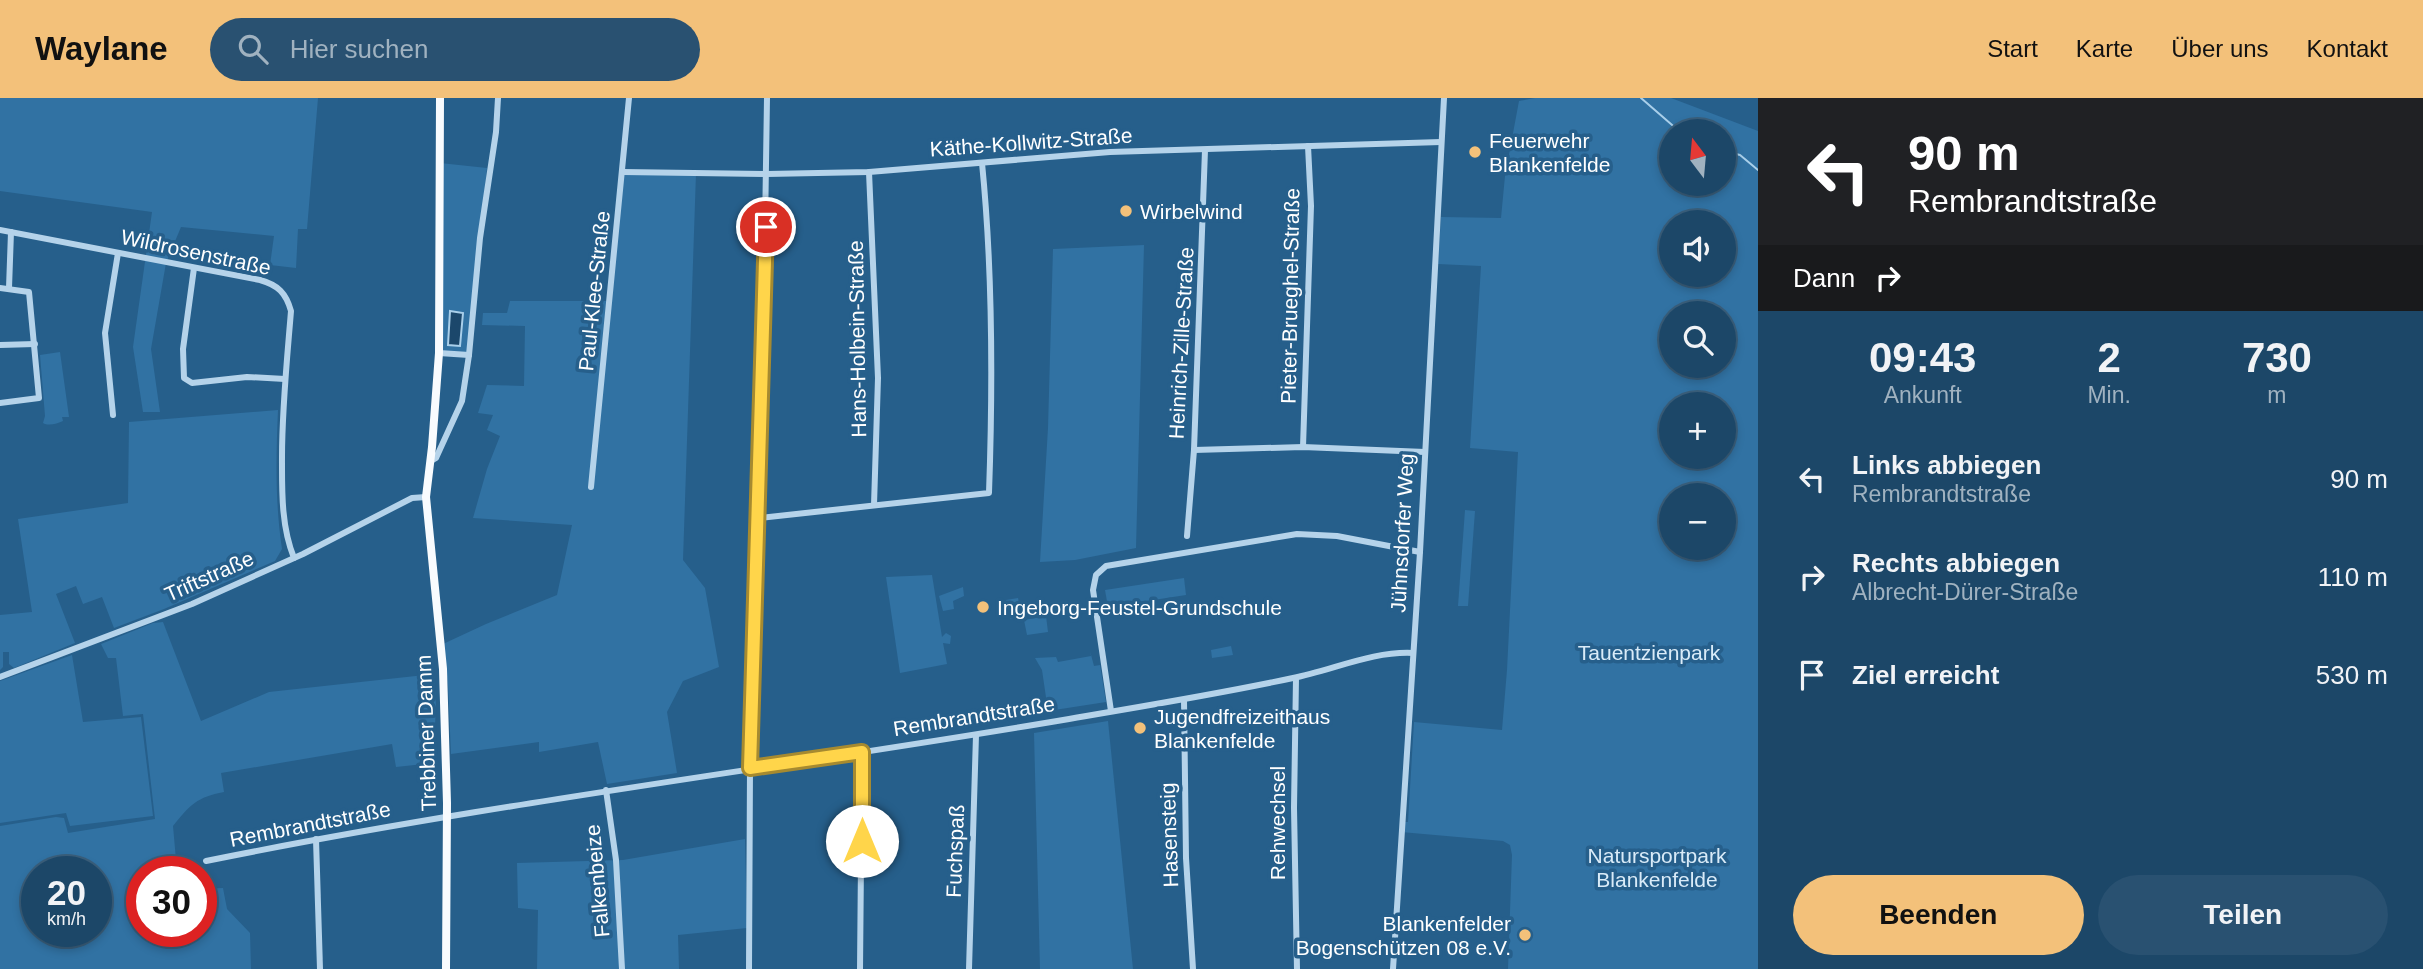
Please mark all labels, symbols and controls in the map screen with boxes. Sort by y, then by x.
search box [210,18,700,81]
text: Waylane [35,30,168,67]
icon: search [234,30,272,68]
text: Hier suchen [290,34,428,64]
text: Start [1987,35,2038,62]
text: Karte [2076,35,2133,62]
text: Über uns [2171,35,2269,62]
text: Kontakt [2307,35,2388,62]
north arrow [1659,119,1736,196]
map controls [1659,119,1736,560]
street label: Käthe-Kollwitz-Straße [929,123,1133,161]
icon: left [1793,126,1884,217]
text: 90 m [1908,126,2020,180]
place label: Feuerwehr Blankenfelde [1489,129,1610,176]
marker: Feuerwehr Blankenfelde [1467,144,1483,160]
text: Rembrandtstraße [1908,183,2157,219]
street label: Pieter-Brueghel-Straße [1277,188,1303,404]
pin [736,197,796,257]
place label: Wirbelwind [1140,200,1243,223]
marker: Wirbelwind [1118,203,1134,219]
icon: arrive [747,208,785,246]
street label: Paul-Klee-Straße [574,210,614,372]
button: sound [1659,210,1736,287]
street label: Wildrosenstraße [119,225,273,279]
street label: Hans-Holbein-Straße [844,240,870,438]
street label: Heinrich-Zille-Straße [1164,246,1198,440]
icon: right [1869,259,1907,297]
text: Dann [1793,263,1855,293]
button: search [1659,301,1736,378]
text: 09:43 [1869,334,1976,381]
text: 2 [2097,334,2121,381]
text: 730 [2242,334,2312,381]
text: Ankunft [1884,382,1962,408]
text: Min. [2087,382,2131,408]
text: m [2267,382,2287,408]
button: + [1659,392,1736,469]
text: Links abbiegen [1852,450,2041,480]
street label: Jühnsdorfer Weg [1386,453,1418,613]
icon: left [1793,460,1831,498]
text: 90 m [2330,464,2388,494]
text: Rembrandtstraße [1852,481,2031,507]
button: − [1659,483,1736,560]
street label: Triftstraße [161,546,257,606]
text: Rechts abbiegen [1852,548,2060,578]
icon: right [1793,558,1831,596]
text: 110 m [2318,562,2388,592]
text: Albrecht-Dürer-Straße [1852,579,2078,605]
place label: Ingeborg-Feustel-Grundschule [997,596,1282,619]
marker: Ingeborg-Feustel-Grundschule [975,599,991,615]
park label: Tauentzienpark [1578,641,1721,664]
street label: Trebbiner Damm [412,654,440,812]
icon: arrive [1793,656,1831,694]
text: Ziel erreicht [1852,660,1999,690]
text: 530 m [2316,660,2388,690]
street label: Rembrandtstraße [892,692,1056,740]
place label: Jugendfreizeithaus Blankenfelde [1154,705,1330,752]
marker: Jugendfreizeithaus Blankenfelde [1132,720,1148,736]
street label: Rehwechsel [1266,766,1289,880]
street label: Hasensteig [1156,782,1182,888]
street label: Rembrandtstraße [228,797,392,851]
position arrow [825,804,899,878]
street label: Fuchspaß [942,804,968,898]
street label: Falkenbeize [581,824,613,938]
park label: Natursportpark Blankenfelde [1588,844,1727,891]
speed limit sign: 30 [126,856,217,947]
text: 20 [47,873,86,912]
button: Beenden [1793,875,2084,955]
button: Teilen [2098,875,2388,955]
text: km/h [47,909,86,929]
place label: Blankenfelder Bogenschützen 08 e.V. [1296,912,1511,959]
marker: Blankenfelder Bogenschützen 08 e.V. [1517,927,1533,943]

